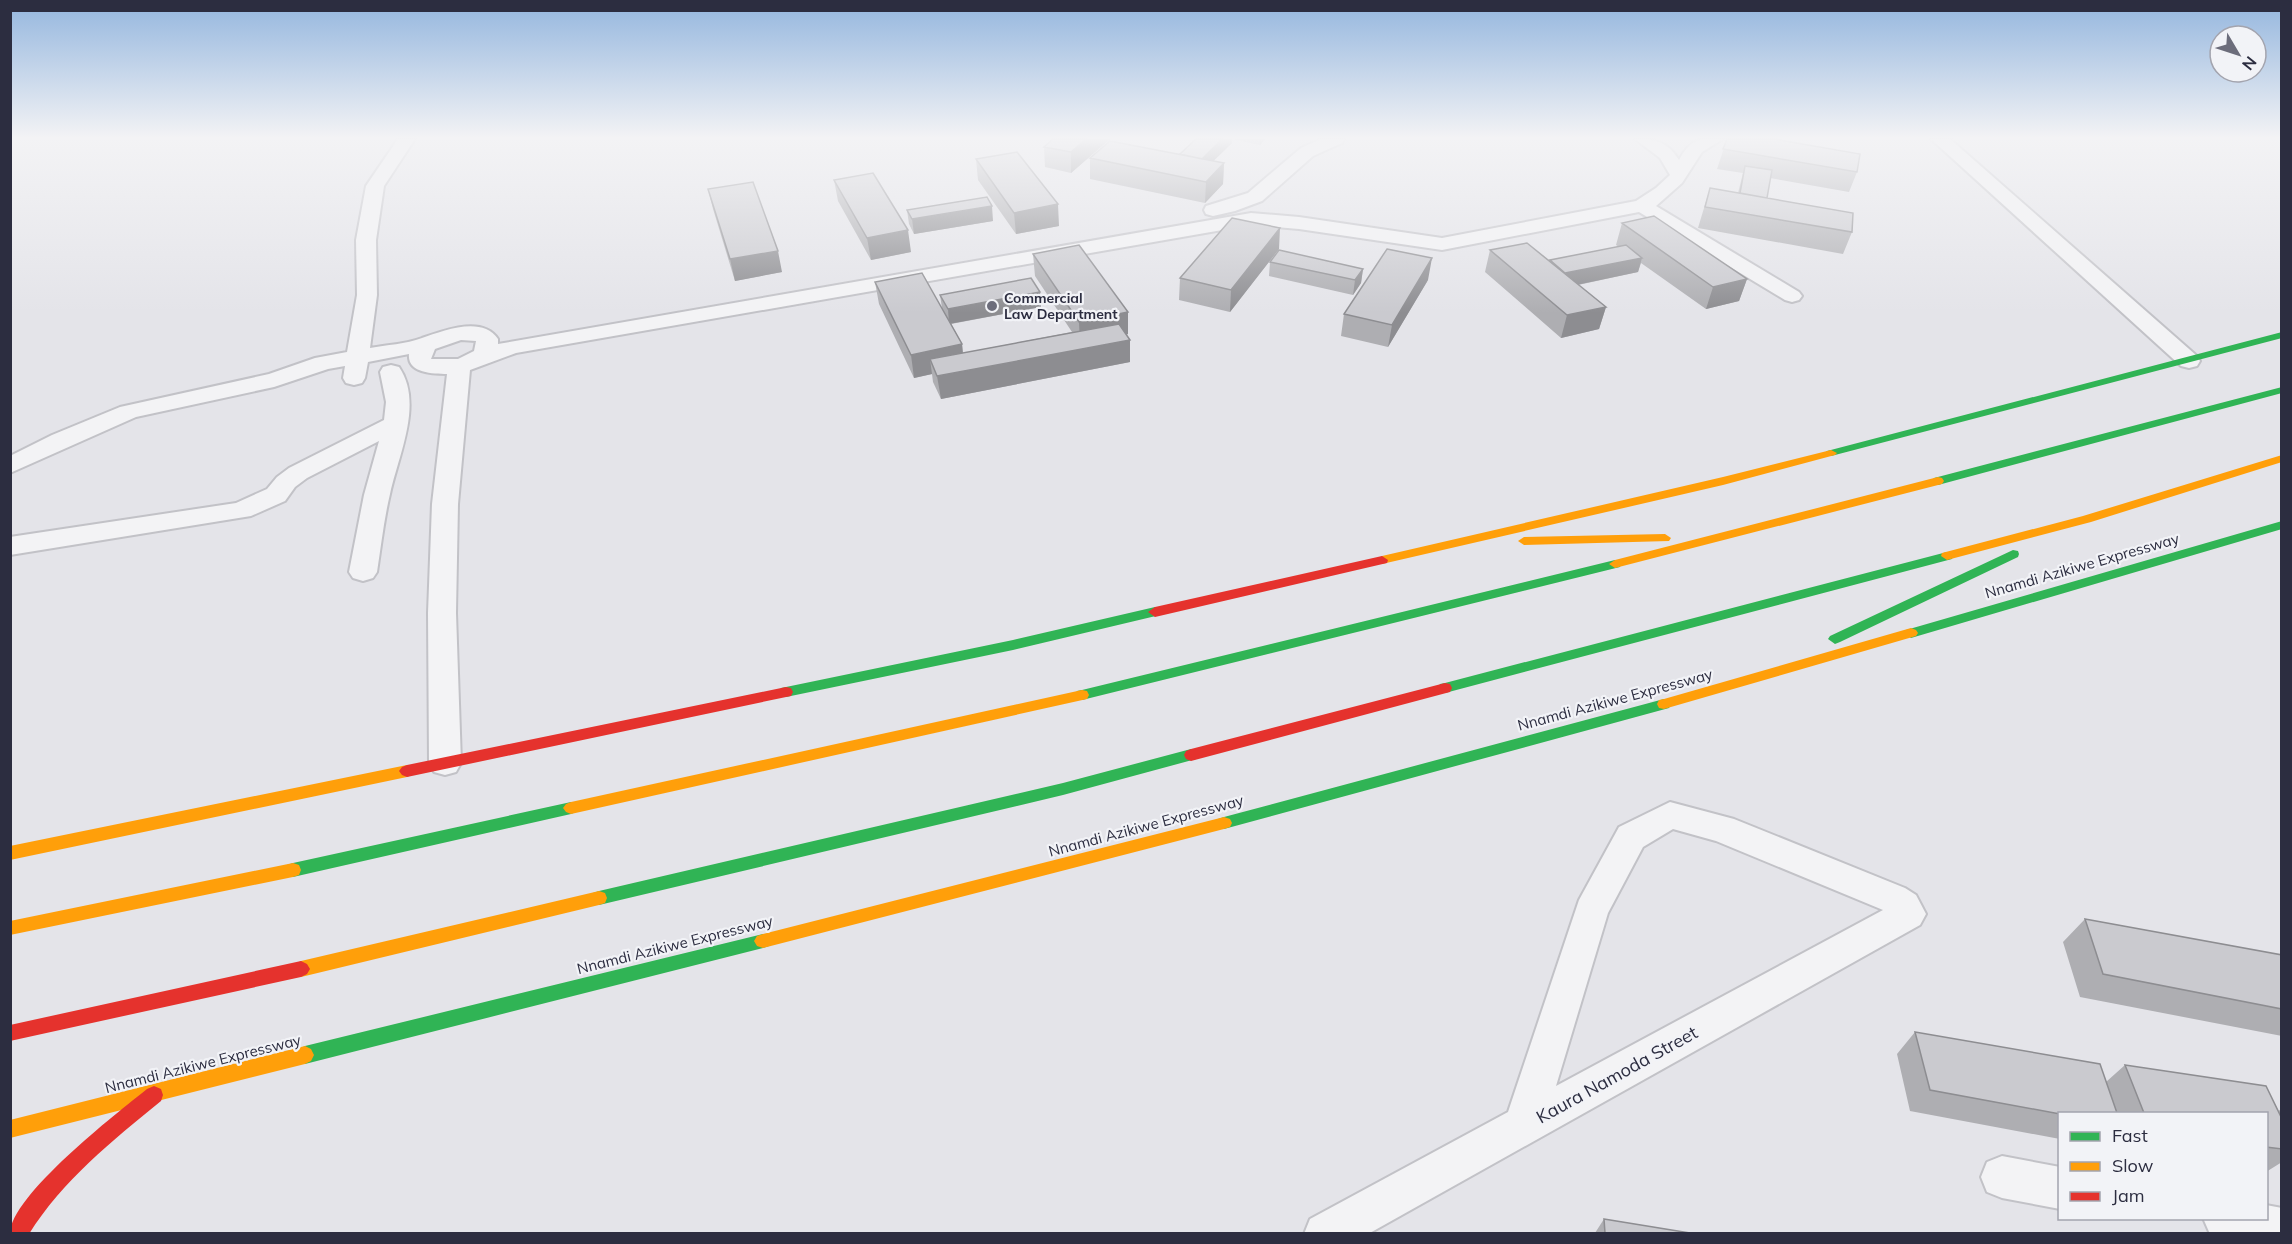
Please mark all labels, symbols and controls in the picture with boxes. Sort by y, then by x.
north arrow [2208,24,2268,84]
text: N [2238,52,2261,74]
place label: Commercial Law Department [1004,289,1118,323]
marker: Commercial Law Department [985,299,999,313]
street label: Nnamdi Azikiwe Expressway [1983,529,2181,602]
street label: Nnamdi Azikiwe Expressway [1515,664,1715,735]
street label: Nnamdi Azikiwe Expressway [1046,790,1246,861]
street label: Nnamdi Azikiwe Expressway [575,911,775,978]
street label: Kaura Namoda Street [1532,1021,1701,1128]
street label: Nnamdi Azikiwe Expressway [103,1030,303,1097]
legend [2058,1112,2268,1220]
text: Fast [2112,1124,2148,1147]
text: Slow [2112,1154,2154,1177]
text: Jam [2112,1184,2145,1207]

